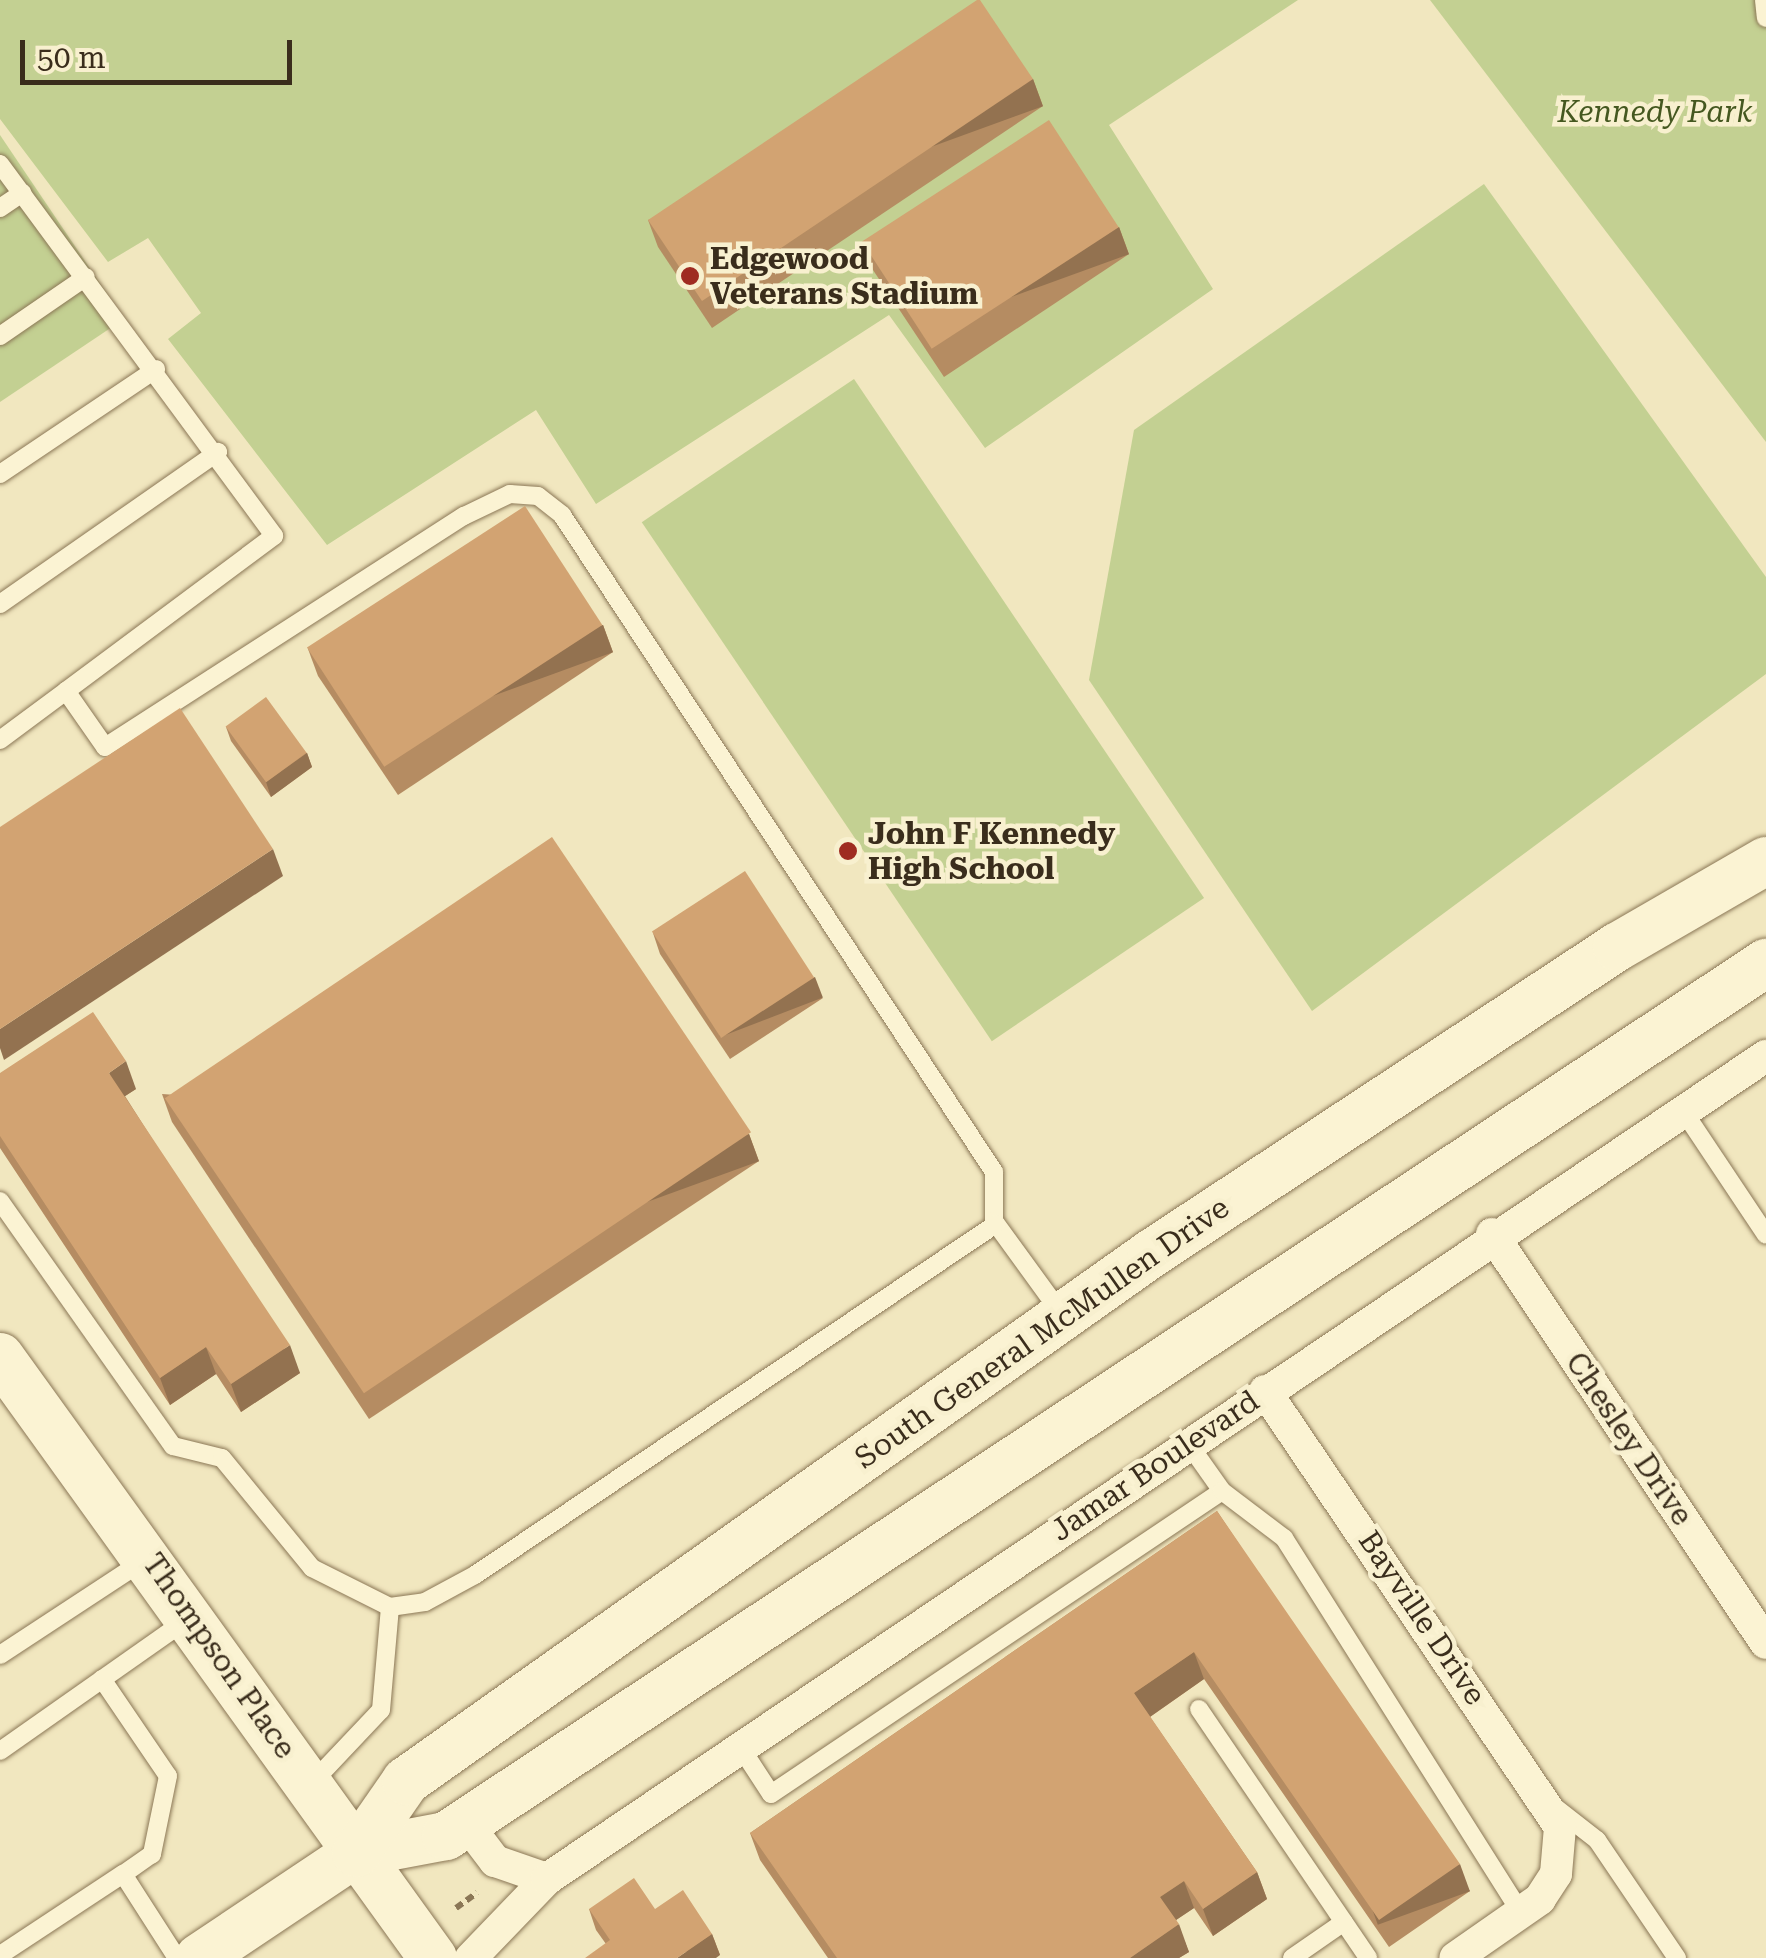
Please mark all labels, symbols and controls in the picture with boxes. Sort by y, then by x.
scale bar [25,20,298,82]
text: 50 m [37,40,106,75]
park label: Kennedy Park [1558,94,1752,130]
place label: Edgewood Veterans Stadium [710,241,978,312]
marker: Edgewood Veterans Stadium [679,265,701,287]
place label: John F Kennedy High School [868,816,1115,886]
marker: John F Kennedy High School [837,840,859,862]
street label: South General McMullen Drive [848,1190,1236,1476]
street label: Chesley Drive [1558,1346,1700,1532]
street label: Jamar Boulevard [1044,1383,1266,1549]
street label: Bayville Drive [1351,1524,1493,1712]
street label: Thompson Place [135,1547,303,1765]

